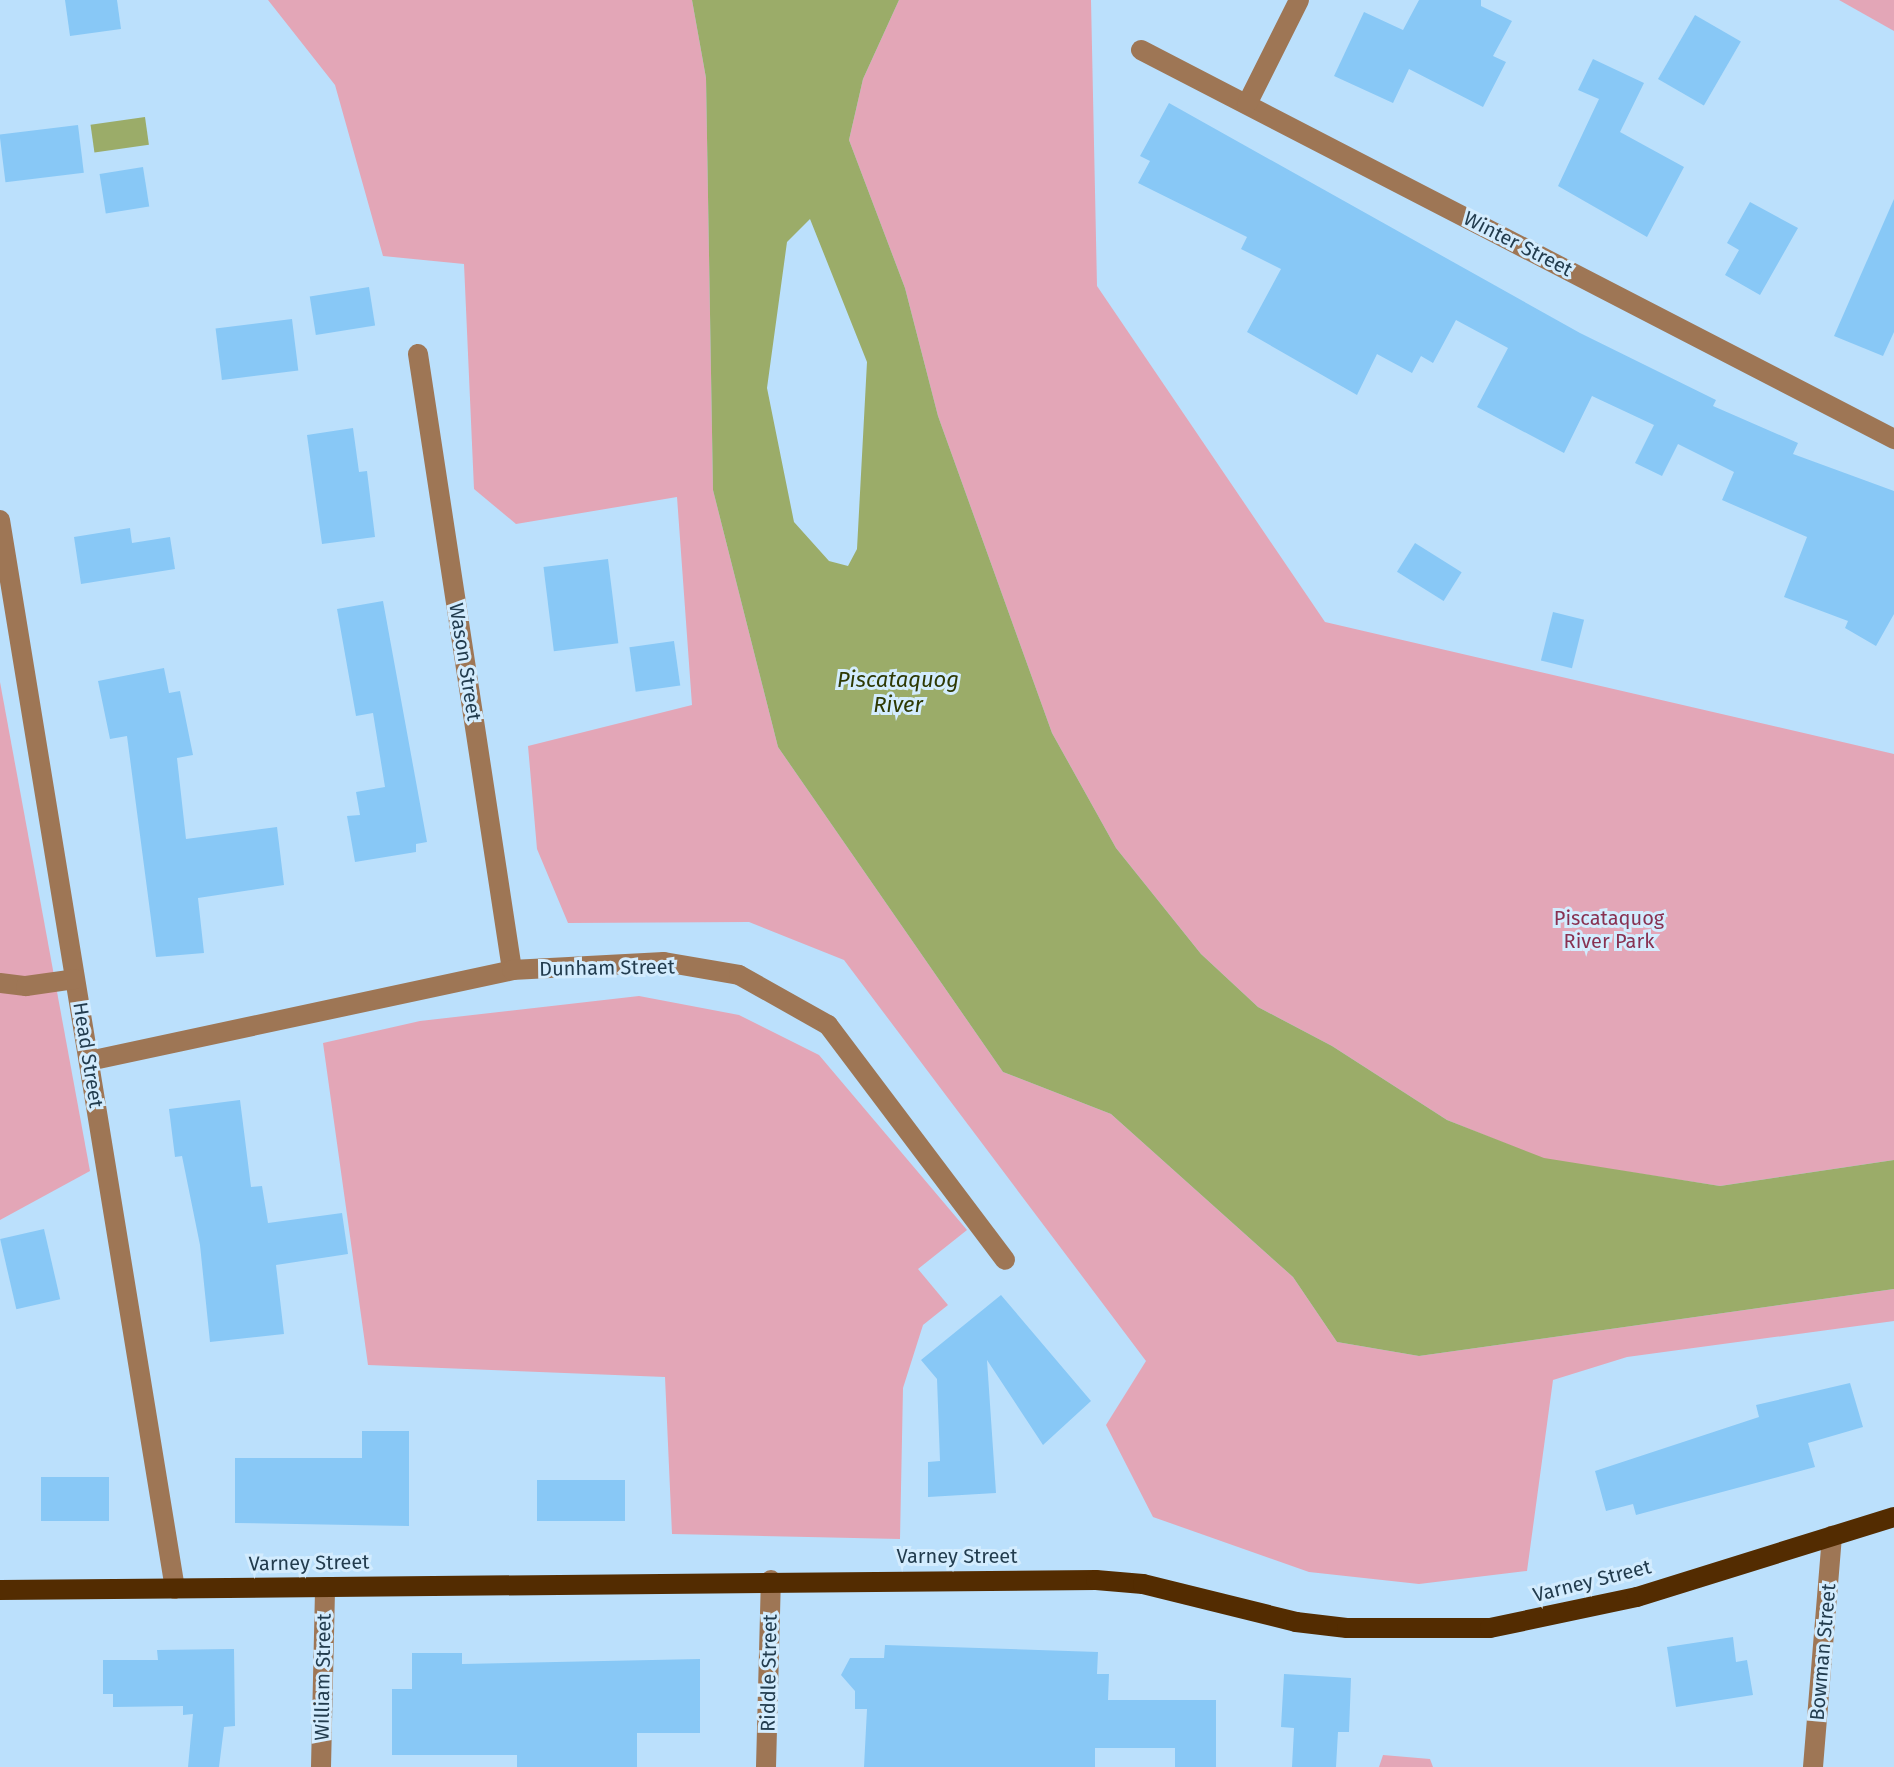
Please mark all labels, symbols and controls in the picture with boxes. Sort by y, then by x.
street label: Winter Street [1460,206,1576,282]
street label: Wason Street [444,601,486,723]
water label: Piscataquog River [837,666,959,718]
park label: Piscataquog River Park [1554,906,1664,953]
street label: Dunham Street [539,955,675,981]
street label: Head Street [68,1000,108,1110]
street label: Varney Street [897,1544,1017,1568]
street label: Varney Street [248,1550,370,1576]
street label: Varney Street [1530,1555,1654,1607]
street label: Bowman Street [1805,1582,1841,1722]
street label: William Street [310,1613,336,1741]
street label: Riddle Street [756,1614,782,1732]

